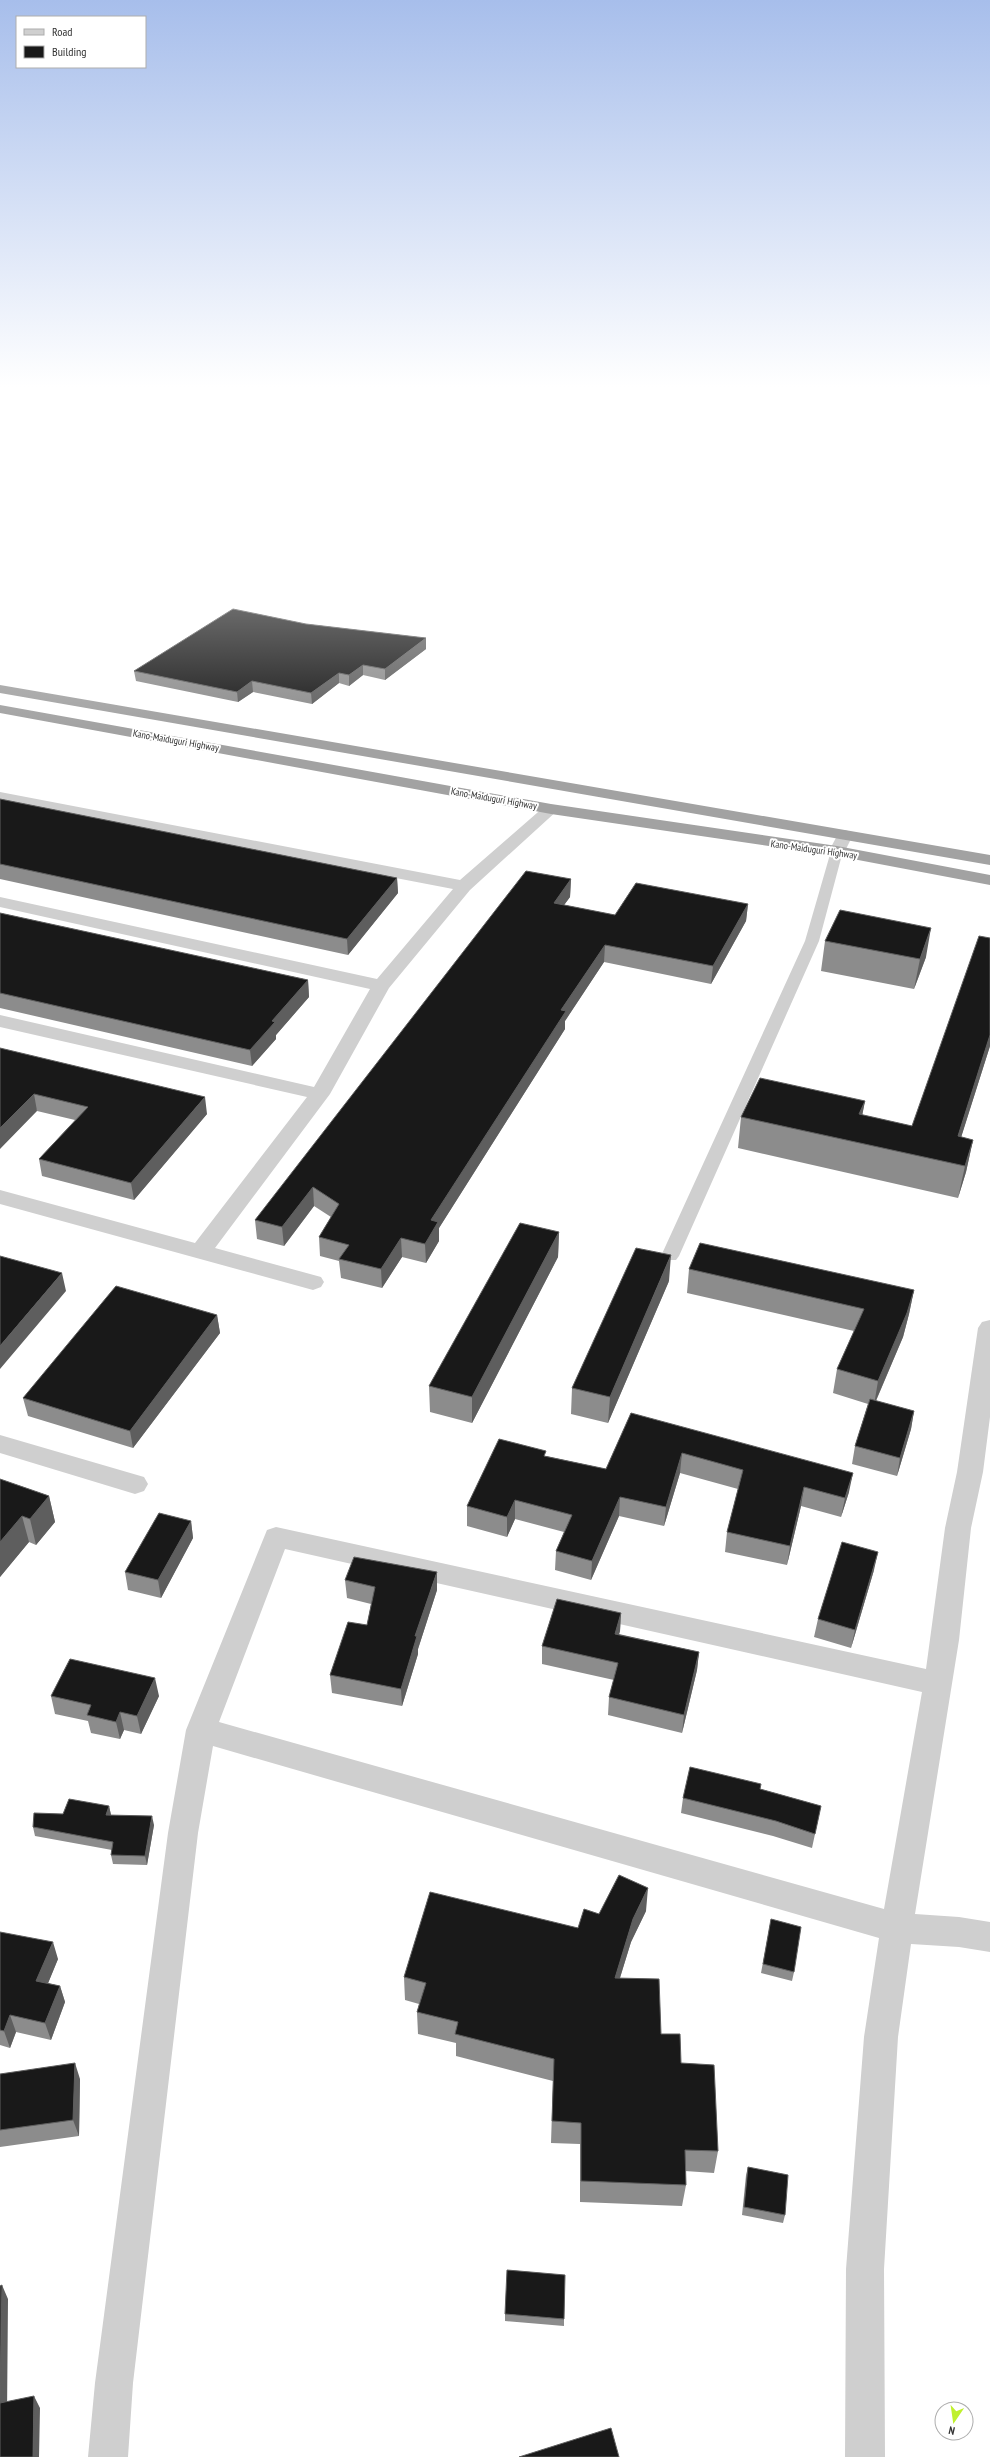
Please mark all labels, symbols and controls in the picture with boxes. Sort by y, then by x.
legend [16,16,146,68]
text: Road [52,24,72,39]
text: Building [52,44,87,59]
street label: Kano-Maiduguri Highway [132,727,220,755]
street label: Kano-Maiduguri Highway [450,785,538,813]
street label: Kano-Maiduguri Highway [770,837,858,862]
north arrow [934,2401,974,2441]
text: N [947,2423,956,2438]

